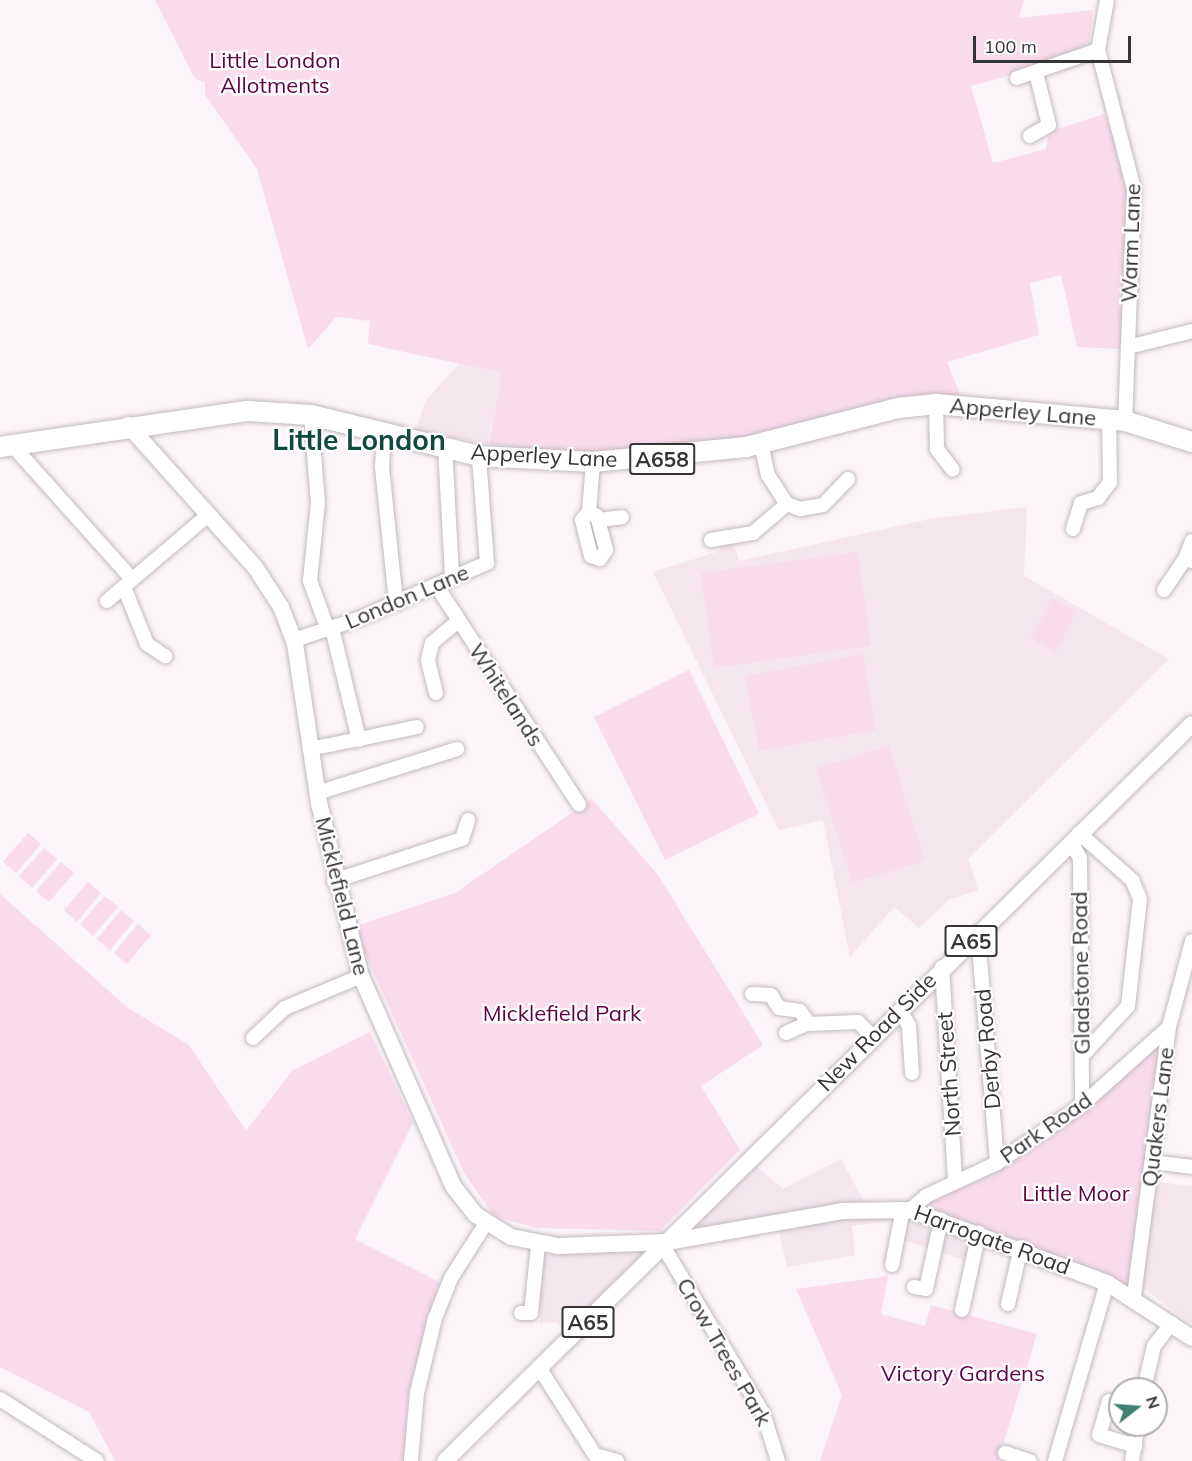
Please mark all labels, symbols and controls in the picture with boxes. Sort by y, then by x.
scale bar [976,24,1134,62]
text: 100 m [984,35,1037,58]
park label: Little London Allotments [209,47,341,98]
street label: Warm Lane [1116,183,1146,303]
street label: Apperley Lane [949,392,1097,432]
district label: Little London [272,423,446,457]
street label: Apperley Lane [470,439,618,473]
road number: A658 [629,441,695,477]
street label: London Lane [341,559,473,635]
street label: Whitelands [463,639,549,751]
street label: Micklefield Lane [310,814,374,978]
street label: Gladstone Road [1066,891,1096,1055]
road number: A65 [944,923,998,959]
street label: New Road Side [812,967,942,1097]
street label: Derby Road [970,988,1006,1110]
park label: Micklefield Park [483,1001,641,1027]
street label: North Street [931,1011,967,1137]
street label: Quakers Lane [1136,1046,1180,1188]
street label: Park Road [995,1087,1097,1169]
park label: Little Moor [1022,1181,1130,1207]
street label: Harrogate Road [910,1200,1074,1280]
street label: Crow Trees Park [671,1273,777,1431]
road number: A65 [561,1304,615,1340]
park label: Victory Gardens [881,1361,1045,1387]
north arrow [1108,1377,1168,1437]
text: N [1142,1394,1165,1411]

